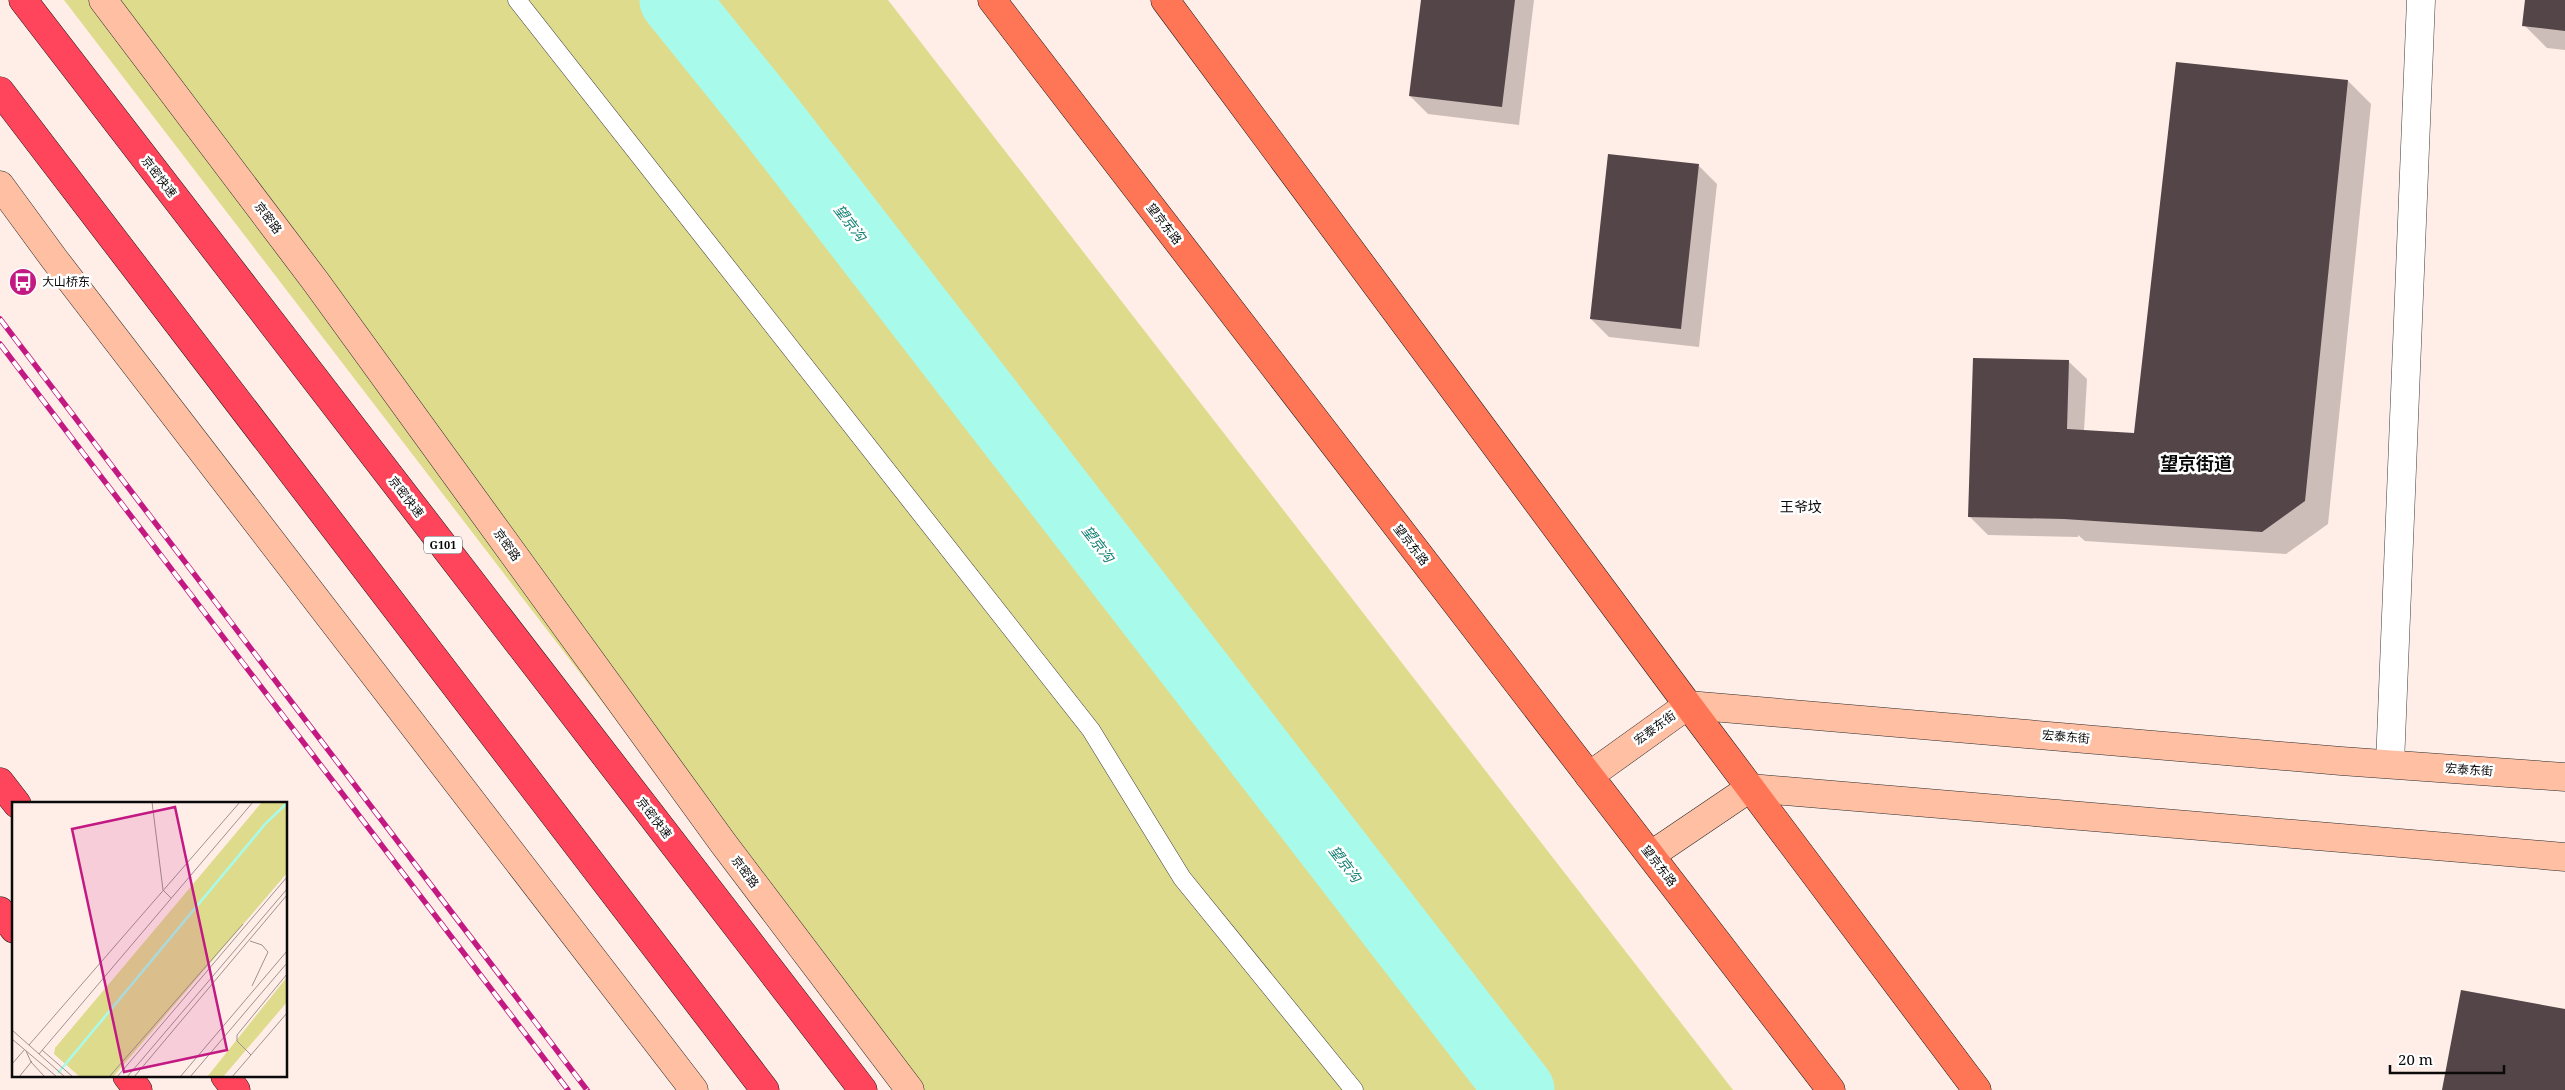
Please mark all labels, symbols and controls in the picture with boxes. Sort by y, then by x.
street label: 京密快速 [138,153,181,201]
street label: 京密路 [251,198,286,237]
water label: 望京沟 [830,200,872,247]
street label: 望京东路 [1143,200,1186,248]
bus stop icon: 大山桥东 [8,267,38,297]
place label: 大山桥东 [42,273,90,290]
district label: 望京街道 [2160,451,2232,475]
street label: 京密快速 [385,473,428,521]
district label: 王爷坟 [1780,497,1822,516]
water label: 望京沟 [1078,521,1120,568]
street label: 望京东路 [1390,521,1433,569]
street label: 京密路 [490,525,525,564]
road number: G101 [424,536,462,554]
street label: 宏泰东街 [1630,707,1679,749]
street label: 宏泰东街 [2041,726,2091,747]
street label: 宏泰东街 [2444,759,2494,780]
street label: 京密快速 [633,794,676,842]
inset map [12,802,288,1078]
water label: 望京沟 [1325,841,1367,888]
street label: 望京东路 [1638,842,1681,890]
street label: 京密路 [728,852,763,891]
scale bar [2390,1042,2504,1074]
text: 20 m [2398,1049,2433,1069]

